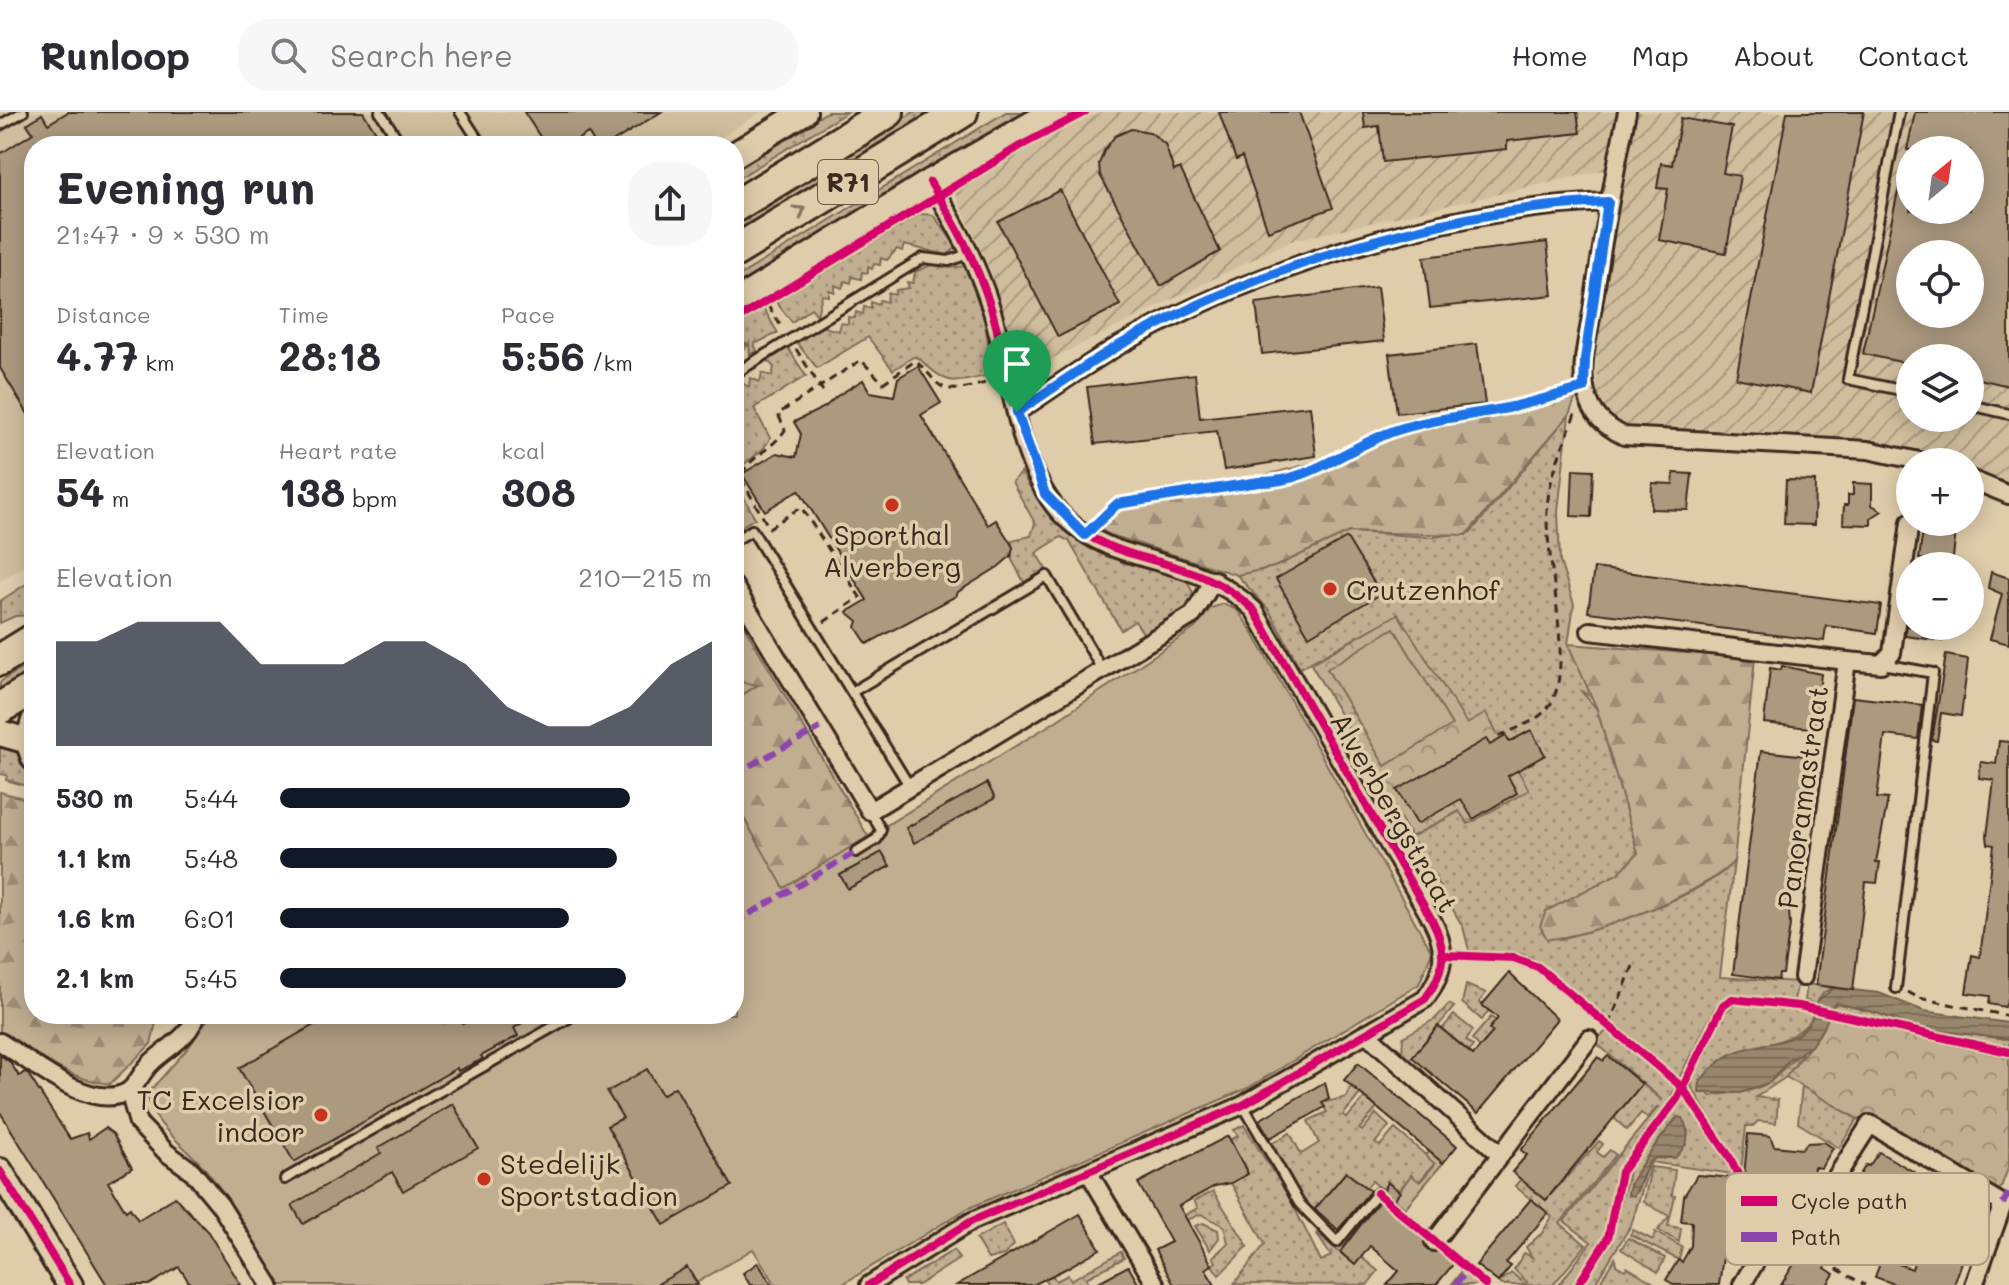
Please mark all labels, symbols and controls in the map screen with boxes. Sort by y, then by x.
search box [238,19,798,91]
text: Runloop [40,30,190,80]
icon: search [266,33,310,77]
text: Search here [330,35,513,75]
text: Home [1512,37,1588,73]
text: Map [1632,37,1689,73]
text: About [1733,37,1814,73]
text: Contact [1858,37,1969,73]
north arrow [1896,136,1984,224]
map controls [1896,136,1984,640]
text: Evening run [56,158,315,215]
road number: R71 [818,160,878,204]
button: share [628,162,712,246]
one-way arrow [791,206,806,221]
text: 21:47 · 9 × 530 m [56,217,269,251]
button: locate [1896,240,1984,328]
text: Distance [56,300,151,329]
text: Time [279,300,329,329]
text: Pace [501,300,555,329]
text: 4.77 [56,329,138,381]
text: 28:18 [279,329,381,381]
text: 5:56 [501,329,585,381]
pin [983,330,1051,412]
icon: arrive [995,342,1039,386]
button: layers [1896,344,1984,432]
text: km [138,348,175,377]
text: /km [585,348,633,377]
text: Elevation [56,436,155,465]
text: Heart rate [279,436,397,465]
text: kcal [501,436,545,465]
button: + [1896,448,1984,536]
text: 54 [56,465,105,517]
text: 138 [279,465,345,517]
text: 308 [501,465,576,517]
text: m [105,484,129,513]
text: bpm [345,484,397,513]
marker: Sporthal Alverberg [883,496,901,514]
place label: Sporthal Alverberg [823,516,961,584]
button: − [1896,552,1984,640]
text: Elevation [56,560,173,594]
text: 210–215 m [578,560,712,594]
place label: Crutzenhof [1346,571,1500,607]
marker: Crutzenhof [1321,580,1339,598]
street label: Panoramastraat [1769,683,1835,911]
street label: Alverbergstraat [1323,705,1467,919]
text: 530 m [56,781,134,815]
text: 5:44 [184,781,238,815]
text: 1.1 km [56,841,131,875]
text: 5:48 [184,841,238,875]
text: 1.6 km [56,901,135,935]
text: 6:01 [184,901,235,935]
text: 2.1 km [56,961,134,995]
text: 5:45 [184,961,238,995]
place label: TC Excelsior indoor [136,1081,305,1149]
marker: TC Excelsior indoor [312,1106,330,1124]
place label: Stedelijk Sportstadion [500,1145,678,1213]
marker: Stedelijk Sportstadion [475,1170,493,1188]
legend [1725,1173,1989,1265]
text: Cycle path [1791,1186,1907,1215]
text: Path [1791,1222,1840,1251]

